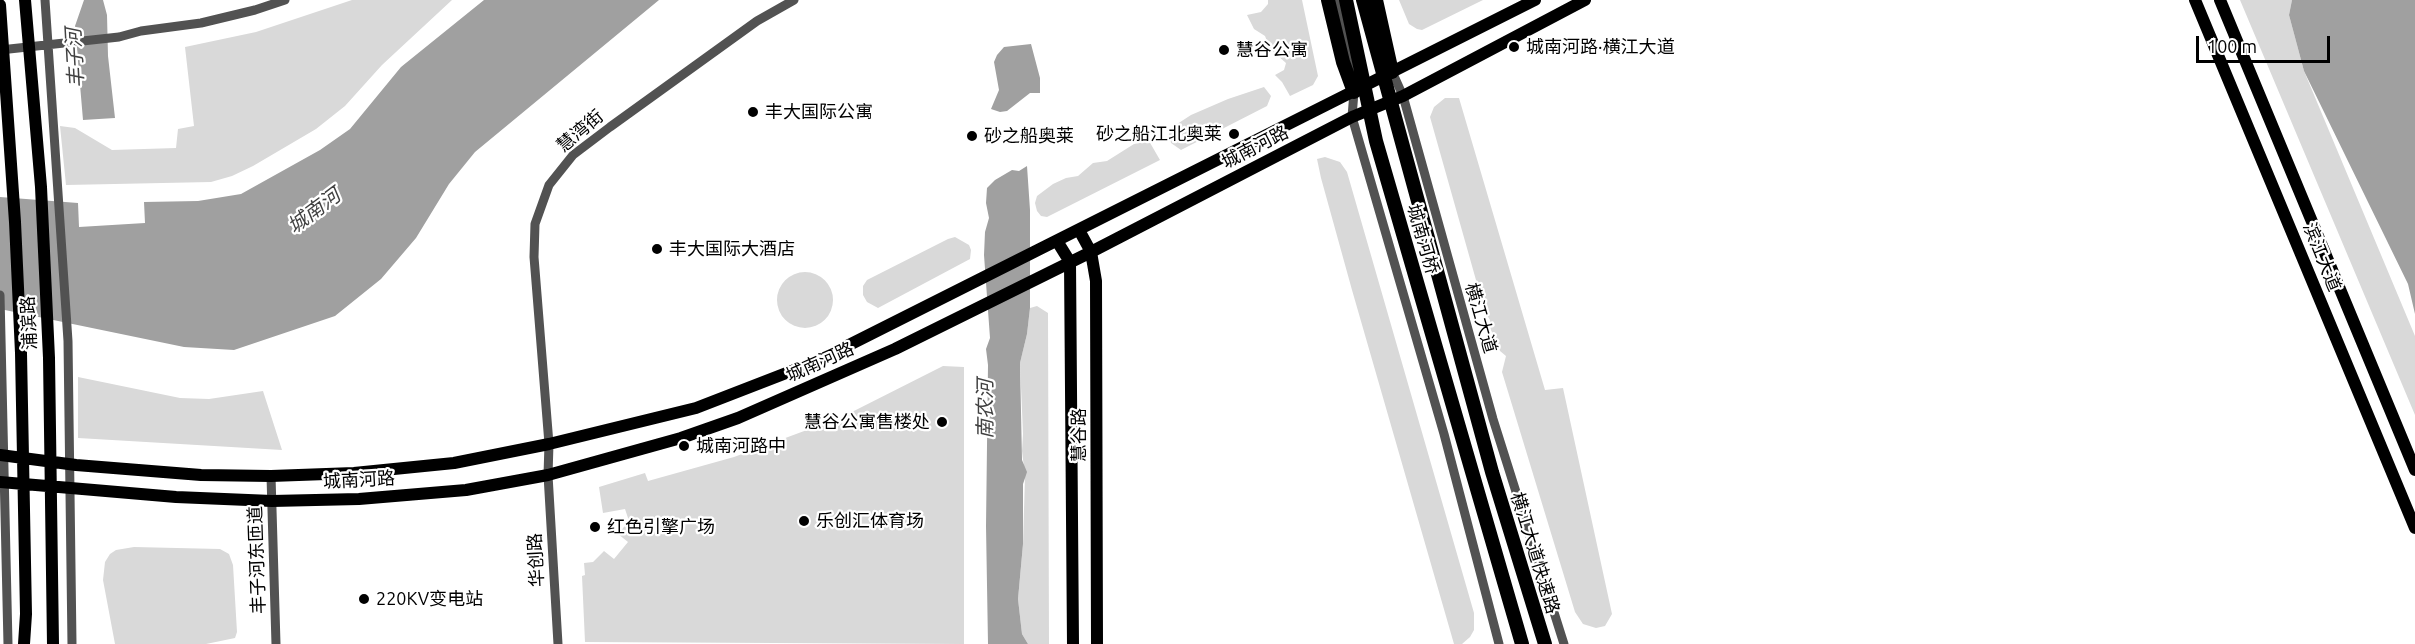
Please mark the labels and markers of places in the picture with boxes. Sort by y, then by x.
place label: 城南河路·横江大道 [1526,36,1674,58]
place label: 慧谷公寓 [1236,39,1308,61]
marker: 城南河路·横江大道 [1507,40,1521,54]
marker: 慧谷公寓 [1217,43,1231,57]
place label: 丰大国际公寓 [765,101,873,123]
marker: 丰大国际公寓 [746,105,760,119]
place label: 砂之船江北奥莱 [1096,123,1222,145]
place label: 砂之船奥莱 [984,125,1074,147]
marker: 砂之船江北奥莱 [1227,127,1241,141]
marker: 砂之船奥莱 [965,129,979,143]
place label: 丰大国际大酒店 [669,238,795,260]
marker: 丰大国际大酒店 [650,242,664,256]
place label: 慧谷公寓售楼处 [804,411,930,433]
marker: 慧谷公寓售楼处 [935,415,949,429]
place label: 城南河路中 [696,435,786,457]
marker: 城南河路中 [677,439,691,453]
place label: 乐创汇体育场 [816,510,924,532]
marker: 乐创汇体育场 [797,514,811,528]
place label: 红色引擎广场 [607,516,715,538]
marker: 红色引擎广场 [588,520,602,534]
place label: 220KV变电站 [376,588,483,610]
marker: 220KV变电站 [357,592,371,606]

